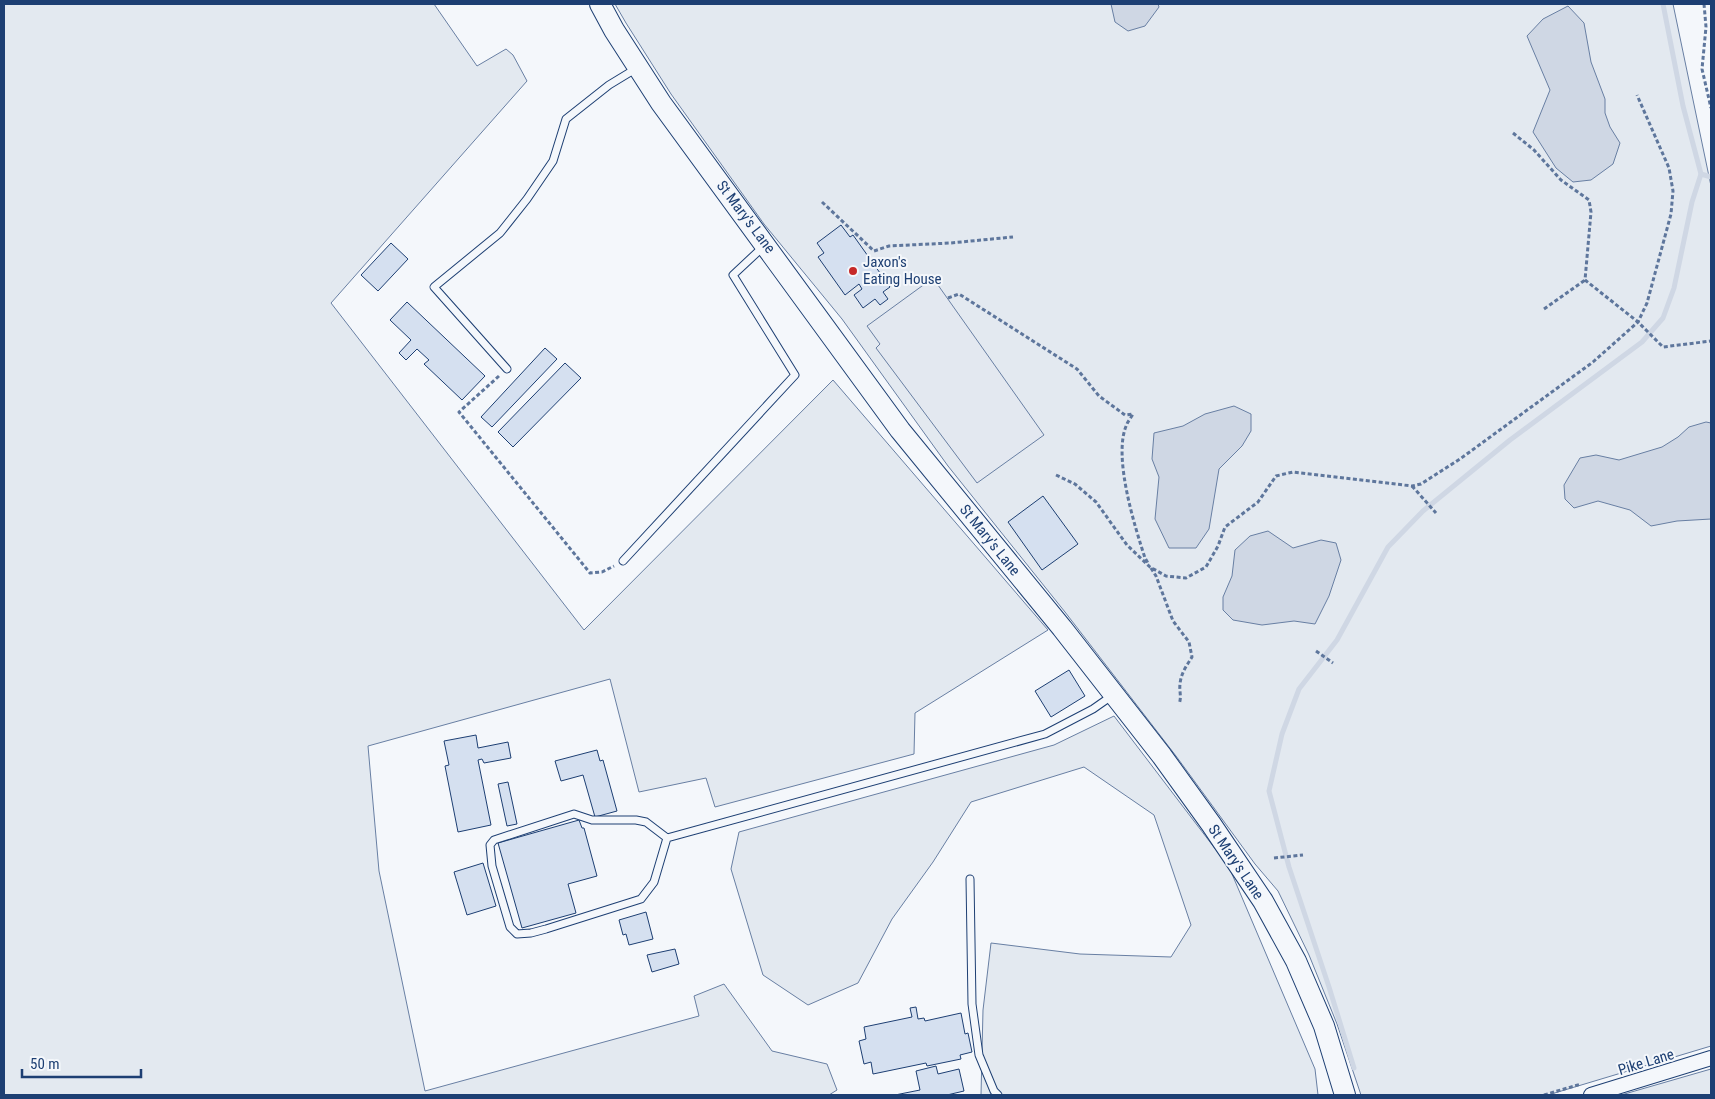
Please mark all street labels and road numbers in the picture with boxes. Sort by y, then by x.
street label: St Mary's Lane [713,177,779,257]
street label: St Mary's Lane [956,501,1024,579]
street label: St Mary's Lane [1204,821,1268,903]
street label: Pike Lane [1616,1045,1676,1079]

